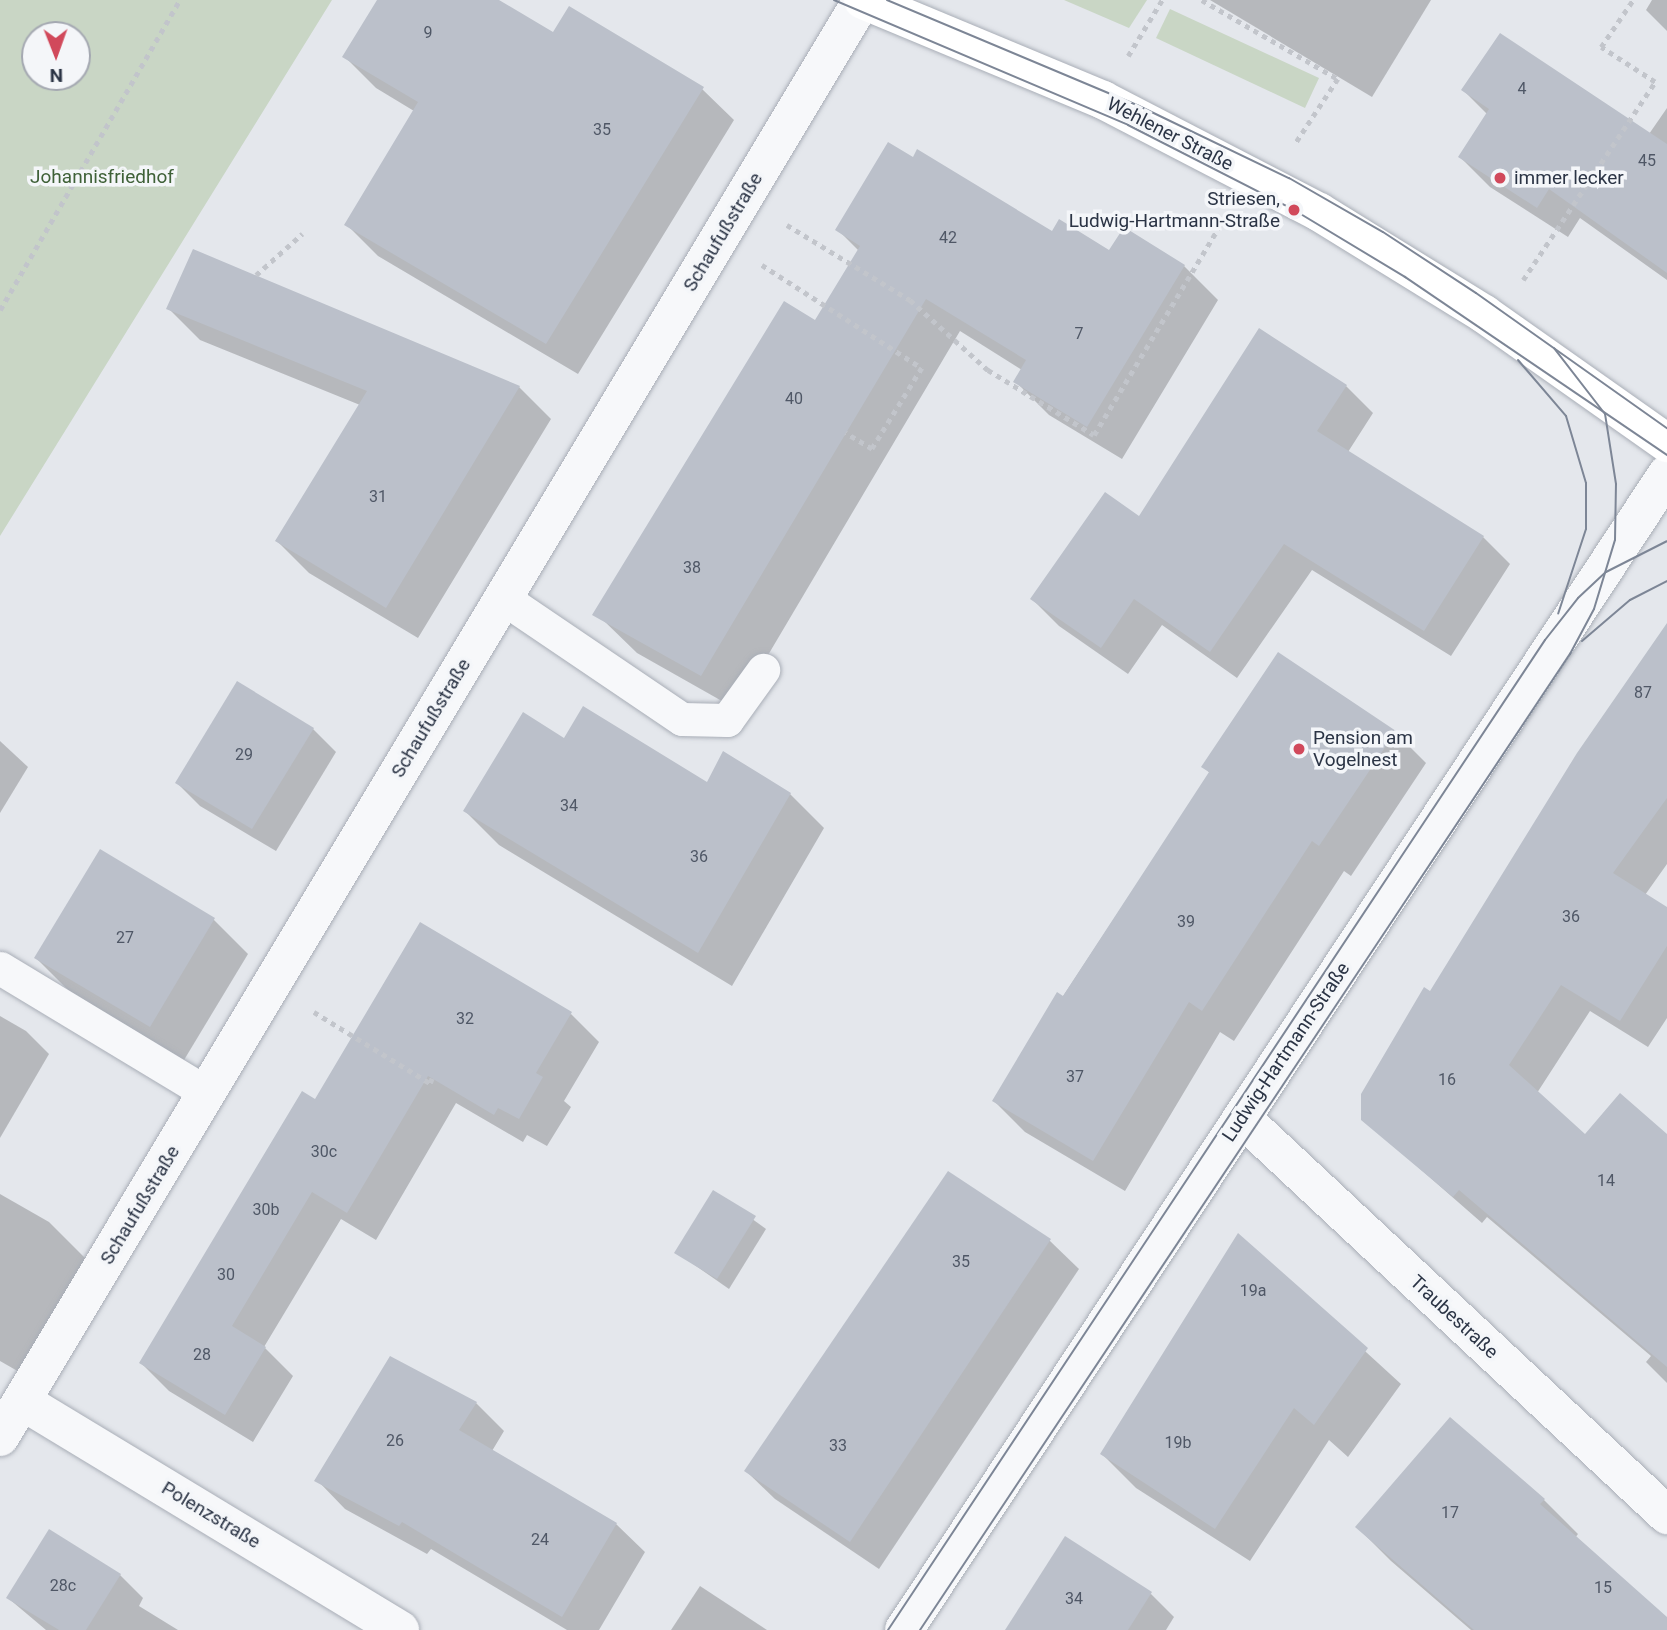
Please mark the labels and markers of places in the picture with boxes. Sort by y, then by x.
place label: immer lecker [1514,167,1624,189]
marker: immer lecker [1492,170,1508,186]
place label: Striesen, Ludwig-Hartmann-Straße [1069,188,1280,232]
marker: Striesen, Ludwig-Hartmann-Straße [1286,202,1302,218]
place label: Pension am Vogelnest [1313,727,1413,771]
marker: Pension am Vogelnest [1291,741,1307,757]

